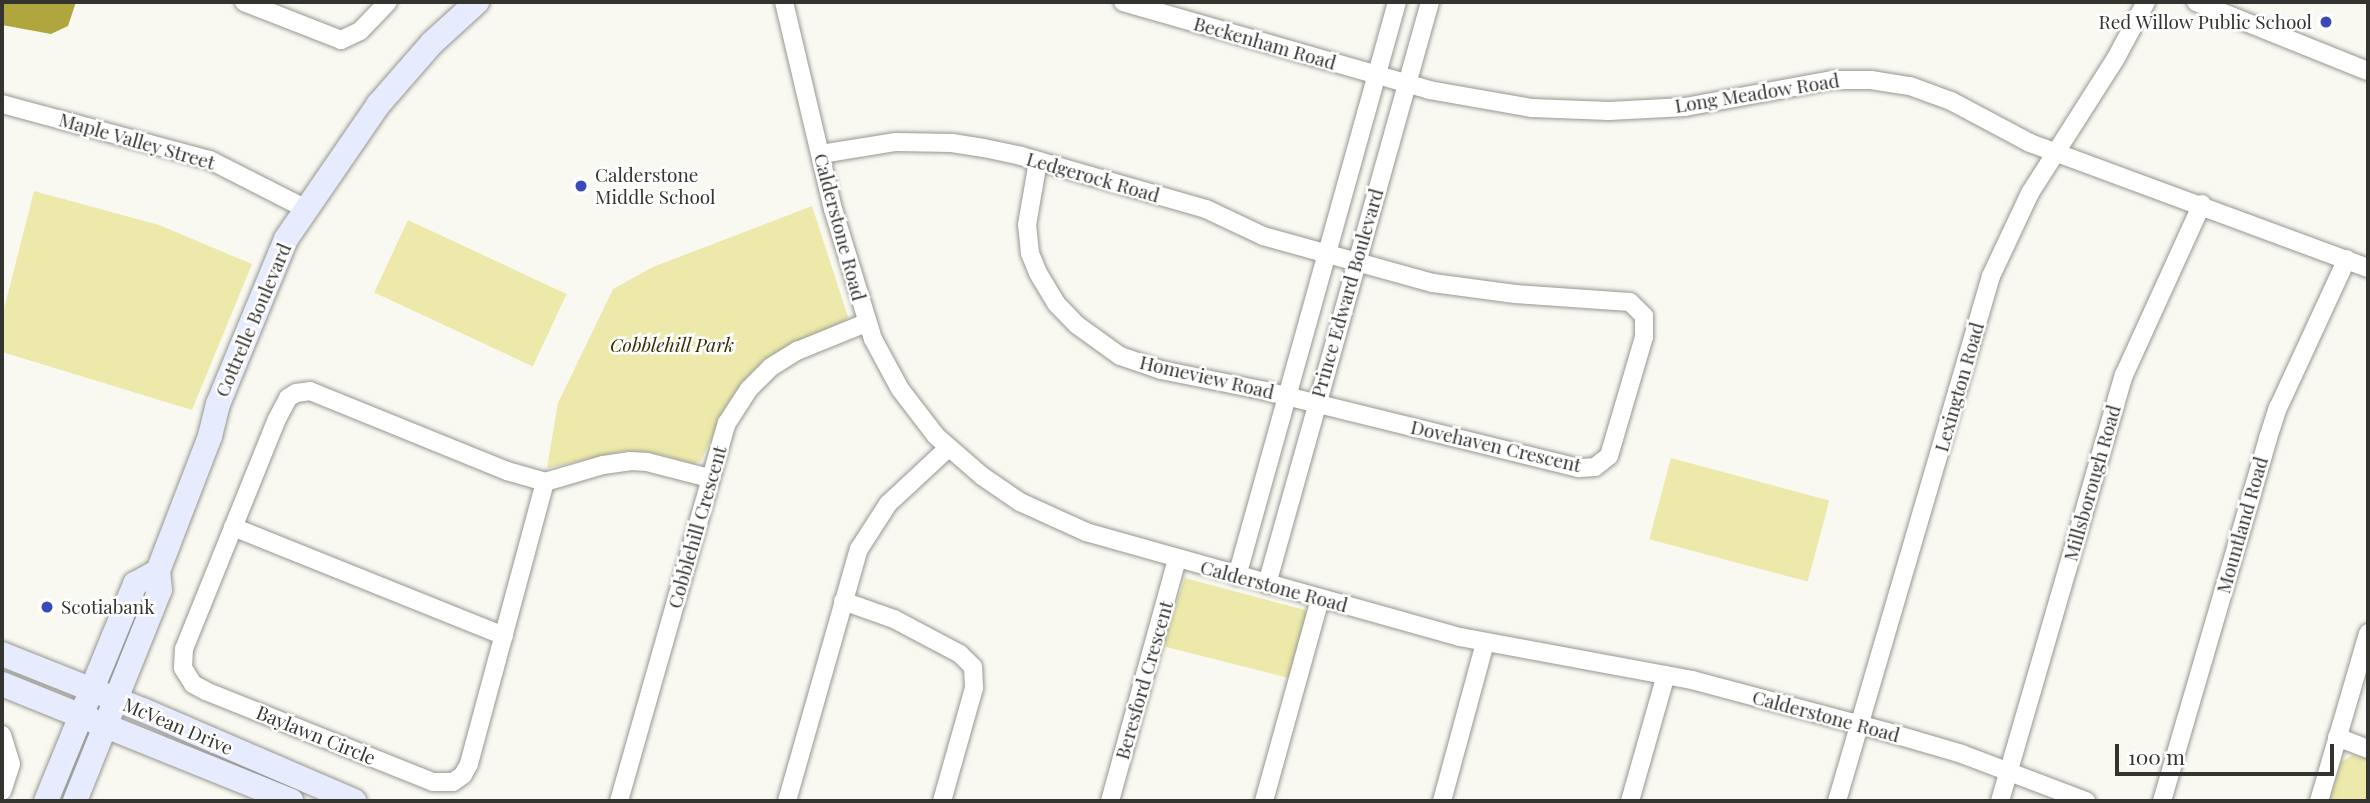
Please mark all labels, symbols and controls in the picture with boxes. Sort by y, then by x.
place label: Red Willow Public School [2097,11,2312,33]
street label: Beckenham Road [1191,12,1339,74]
marker: Red Willow Public School [2318,14,2334,30]
street label: Long Meadow Road [1673,69,1841,117]
street label: Maple Valley Street [56,108,218,174]
street label: Ledgerock Road [1024,147,1162,207]
street label: Calderstone Road [809,151,871,303]
place label: Calderstone Middle School [595,164,716,208]
marker: Calderstone Middle School [573,178,589,194]
street label: Prince Edward Boulevard [1306,186,1388,400]
street label: Cottrelle Boulevard [210,240,296,400]
street label: Lexington Road [1930,320,1988,454]
park label: Cobblehill Park [610,334,734,356]
street label: Homeview Road [1137,350,1277,404]
street label: Millsborough Road [2059,402,2125,564]
street label: Dovehaven Crescent [1409,415,1583,477]
street label: Cobblehill Crescent [663,443,731,611]
street label: Mountland Road [2212,454,2272,596]
street label: Calderstone Road [1198,555,1350,617]
place label: Scotiabank [61,596,155,618]
street label: Beresford Crescent [1110,598,1178,762]
marker: Scotiabank [39,599,55,615]
street label: Calderstone Road [1750,685,1902,747]
street label: McVean Drive [120,693,236,759]
street label: Baylawn Circle [253,701,379,769]
scale bar [2118,730,2337,774]
text: 100 m [2128,742,2185,770]

